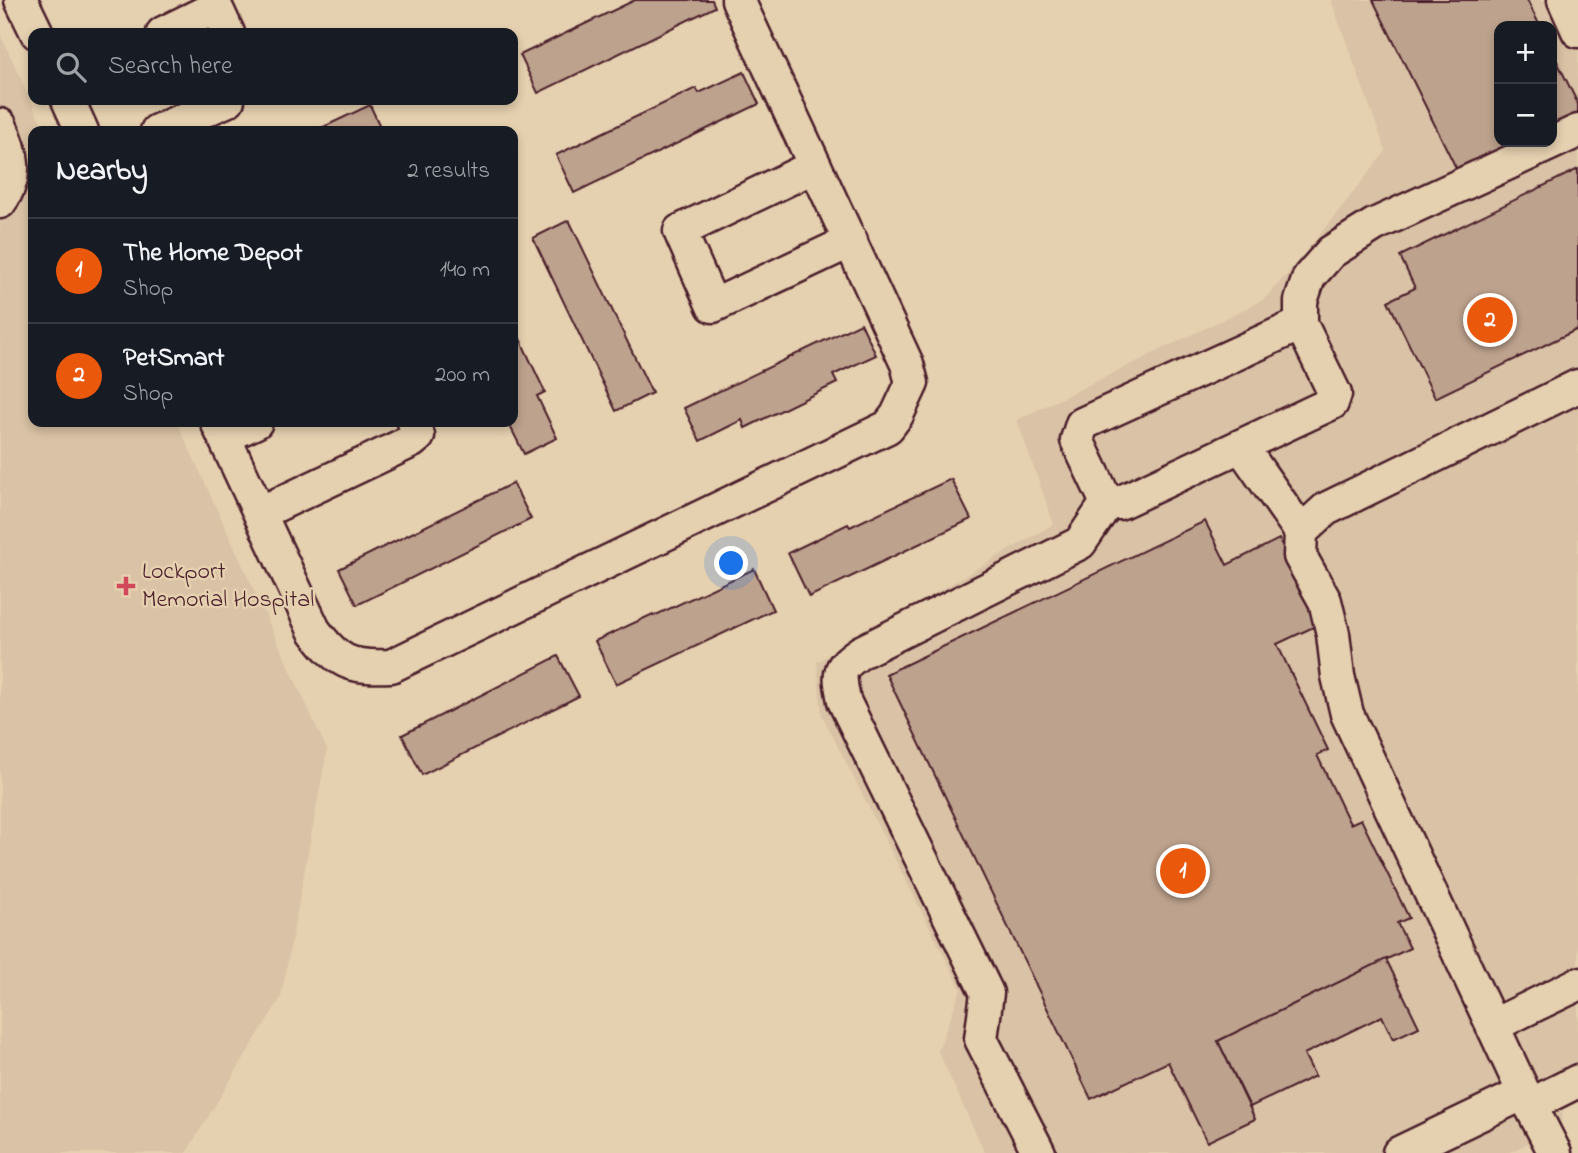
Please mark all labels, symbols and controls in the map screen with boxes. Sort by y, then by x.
map controls [1494,21,1557,147]
button: + [1494,21,1557,84]
search box [28,28,518,105]
icon: search [52,48,90,86]
text: Search here [108,48,233,86]
button: − [1494,84,1557,147]
text: Nearby [56,150,148,194]
text: 2 results [407,155,490,188]
text: The Home Depot [123,235,302,273]
text: 1 [75,254,83,287]
text: 140 m [440,254,490,287]
text: Shop [123,273,173,306]
pin: 2 [1467,294,1513,346]
text: PetSmart [123,340,225,378]
text: 2 [73,359,85,392]
text: 200 m [435,359,490,392]
text: Shop [123,378,173,411]
your location [714,546,748,580]
place label: Lockport Memorial Hospital [142,555,314,618]
marker: Lockport Memorial Hospital [116,576,136,596]
pin: 1 [1160,845,1206,897]

